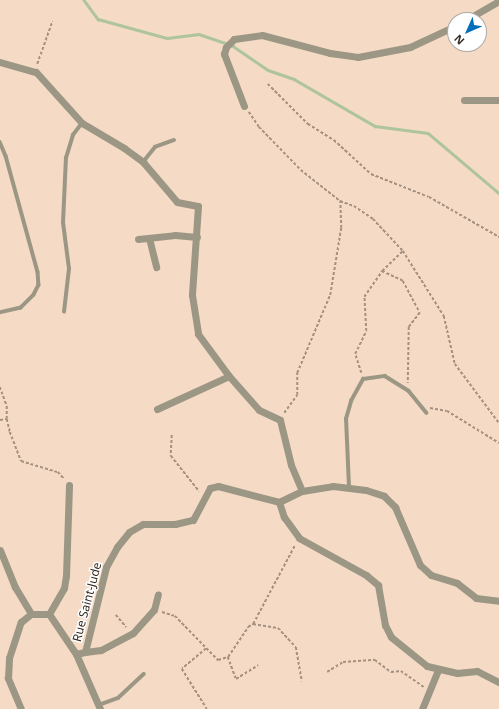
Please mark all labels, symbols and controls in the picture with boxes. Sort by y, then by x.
north arrow [447,12,487,52]
text: N [450,32,467,49]
street label: Rue Saint-Jude [69,561,105,643]

